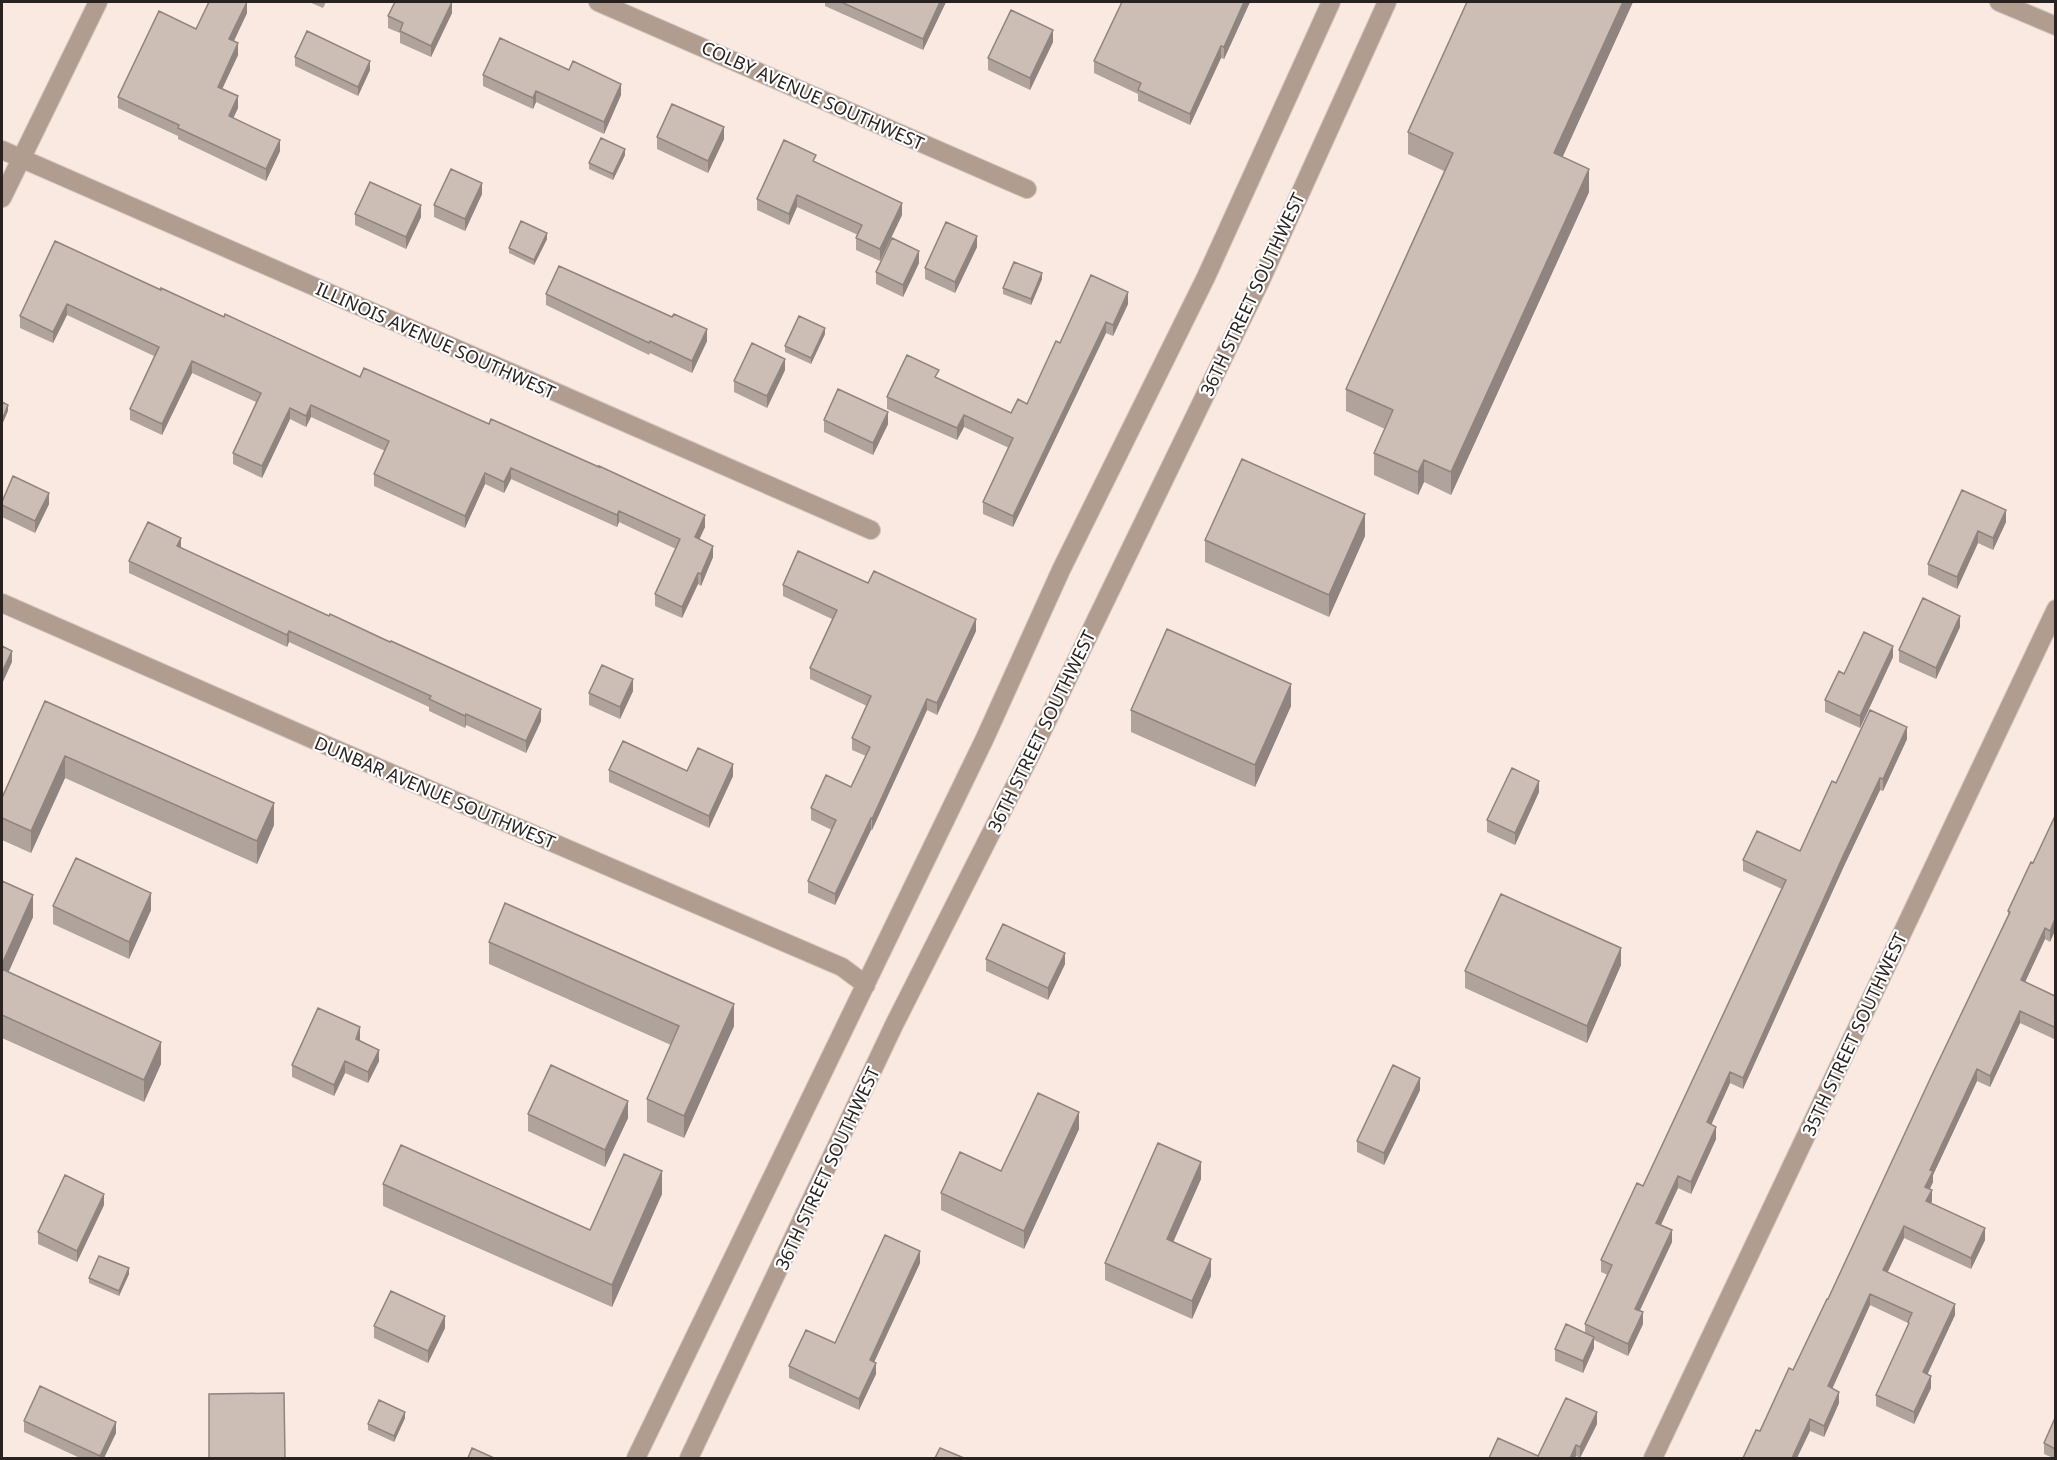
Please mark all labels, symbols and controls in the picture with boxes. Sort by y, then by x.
street label: COLBY AVENUE SOUTHWEST [698,35,928,155]
street label: 36TH STREET SOUTHWEST [1194,189,1310,399]
street label: ILLINOIS AVENUE SOUTHWEST [313,276,559,404]
street label: 36TH STREET SOUTHWEST [982,626,1100,836]
street label: DUNBAR AVENUE SOUTHWEST [311,730,559,854]
street label: 35TH STREET SOUTHWEST [1796,929,1912,1139]
street label: 36TH STREET SOUTHWEST [769,1063,885,1273]

